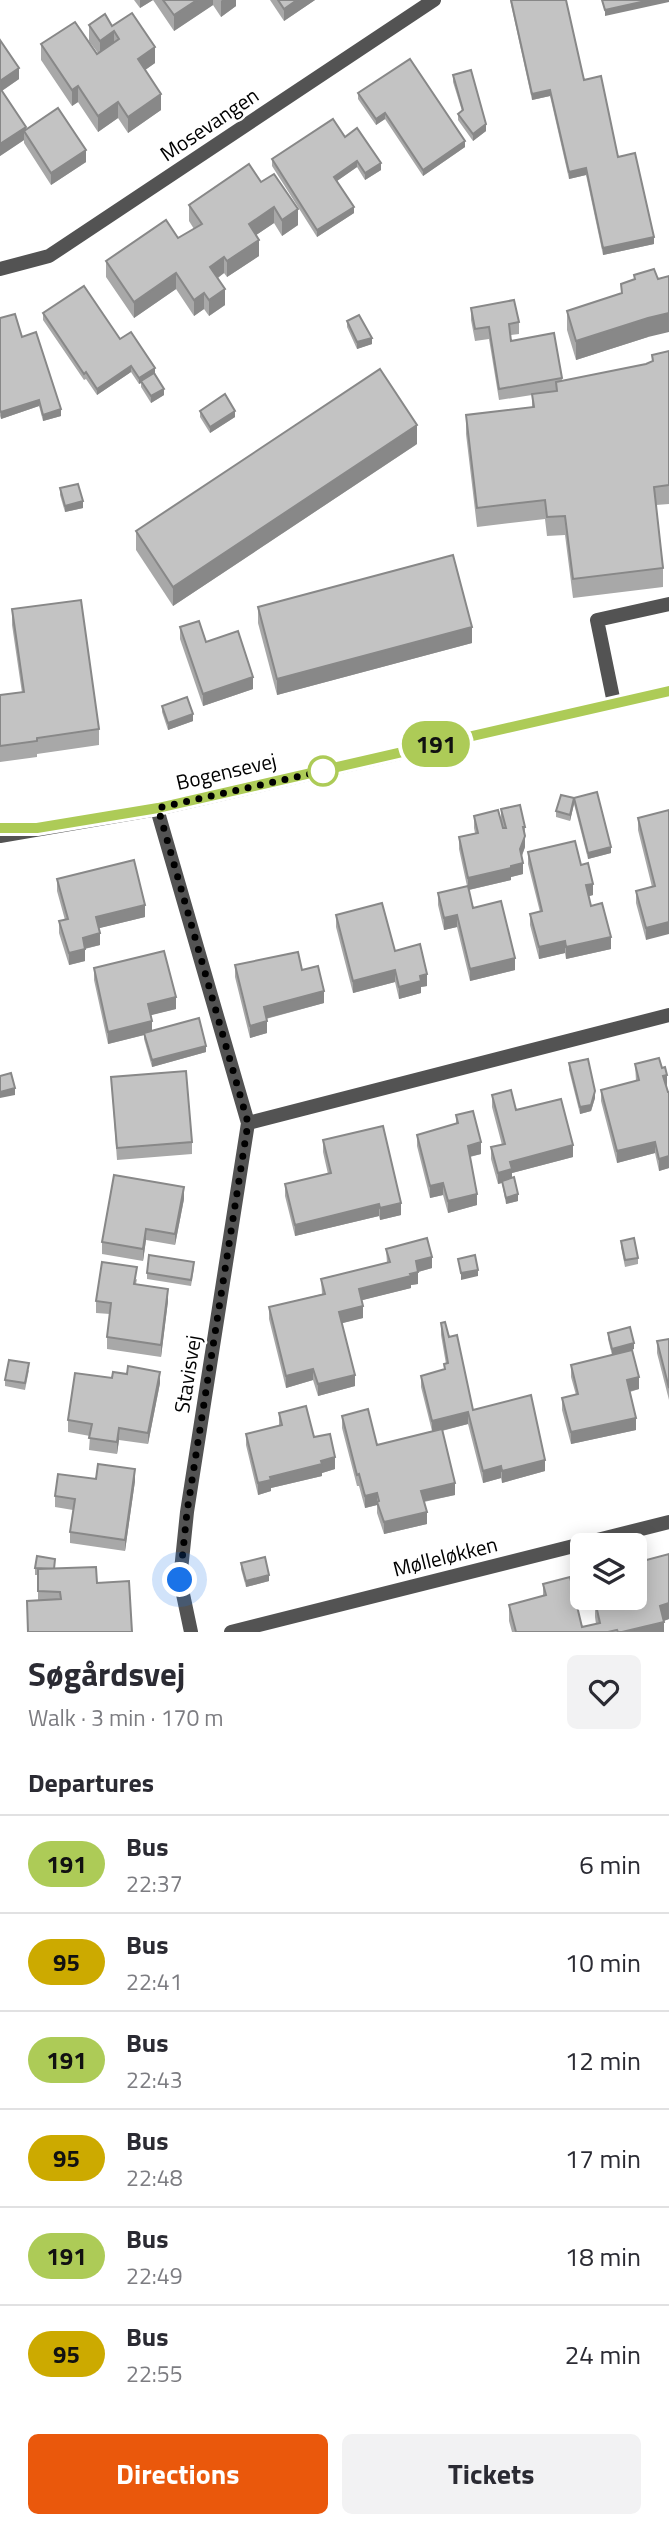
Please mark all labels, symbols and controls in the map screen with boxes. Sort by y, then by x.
street label: Mosevangen [153,79,265,169]
line badge: 191 [396,721,476,767]
text: 191 [416,726,456,762]
street label: Bogensevej [173,744,279,798]
unlabelled marker [308,756,338,786]
street label: Stavisvej [165,1333,209,1415]
street label: Mølleløkken [389,1528,501,1584]
map controls [570,1533,647,1610]
button: layers [570,1533,647,1610]
your location [162,1562,197,1597]
text: Søgårdsvej [28,1649,185,1699]
button: heart [567,1655,641,1729]
text: Walk · 3 min · 170 m [28,1700,224,1735]
text: Departures [28,1763,154,1802]
text: Bus [126,1827,168,1866]
text: 6 min [579,1845,641,1884]
text: 191 [46,1846,87,1882]
text: 22:37 [126,1866,183,1901]
text: Bus [126,1925,168,1964]
text: 10 min [565,1943,641,1982]
text: 95 [53,1944,80,1980]
text: 22:41 [126,1964,183,1999]
text: Bus [126,2023,168,2062]
text: 12 min [565,2041,641,2080]
text: 191 [46,2042,87,2078]
text: 22:43 [126,2062,183,2097]
text: Bus [126,2121,168,2160]
text: 17 min [565,2139,641,2178]
text: 95 [53,2140,80,2176]
text: 22:48 [126,2160,183,2195]
text: Bus [126,2219,168,2258]
text: 18 min [565,2237,641,2276]
text: 191 [46,2238,87,2274]
text: 22:49 [126,2258,183,2293]
text: Bus [126,2317,168,2356]
text: 24 min [565,2335,641,2374]
text: 95 [53,2336,80,2372]
text: 22:55 [126,2356,183,2391]
button: Directions [28,2434,328,2514]
button: Tickets [342,2434,641,2514]

